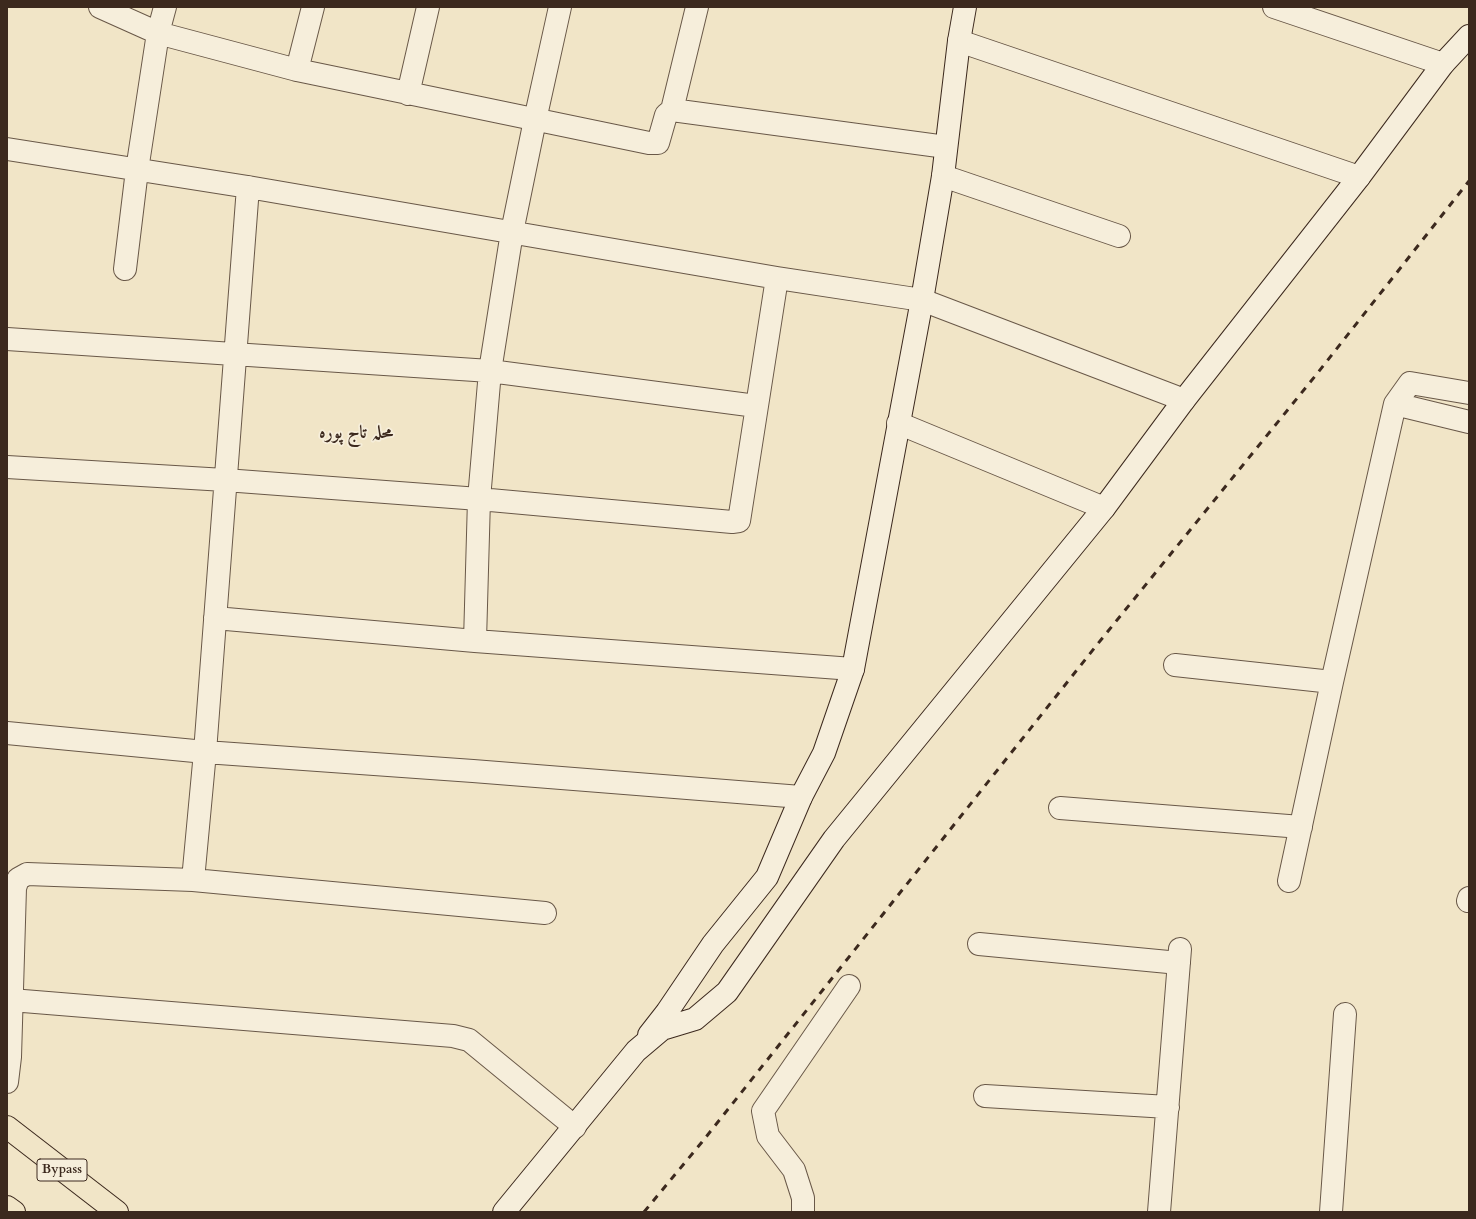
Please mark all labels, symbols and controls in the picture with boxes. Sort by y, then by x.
district label: محلہ تاج پورہ [319,423,393,445]
road number: Bypass [37,1159,87,1181]

